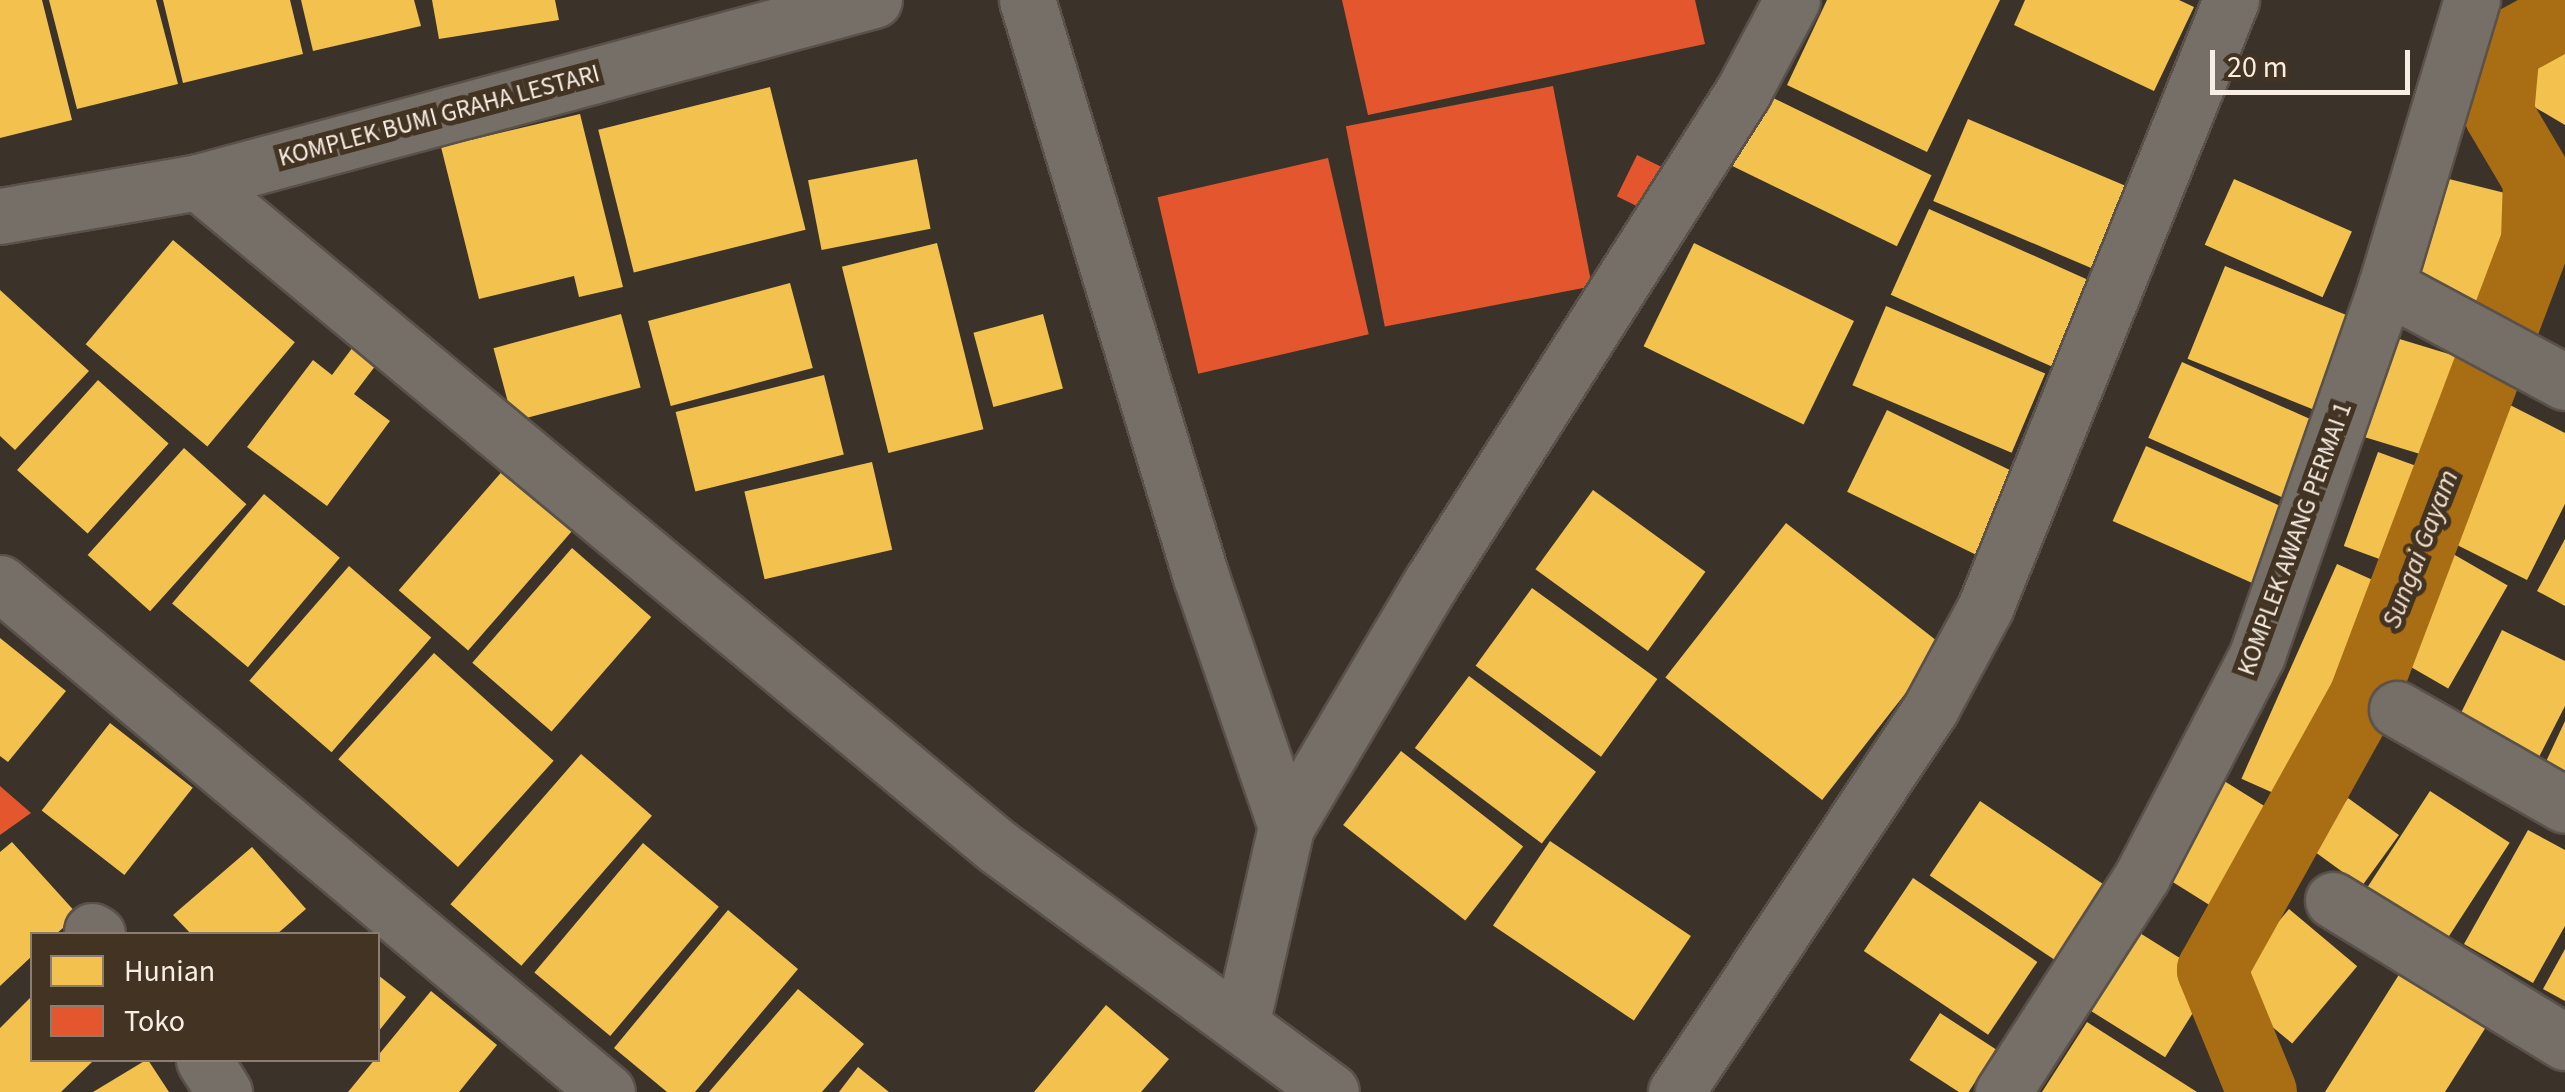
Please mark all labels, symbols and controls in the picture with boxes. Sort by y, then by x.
scale bar [2215,30,2415,92]
text: 20 m [2227,46,2288,89]
street label: KOMPLEK BUMI GRAHA LESTARI [275,59,603,173]
street label: KOMPLEK AWANG PERMAI 1 [2232,398,2358,680]
water label: Sungai Gayam [2374,465,2466,633]
legend [30,932,380,1062]
text: Hunian [124,950,215,993]
text: Toko [124,1000,185,1043]

